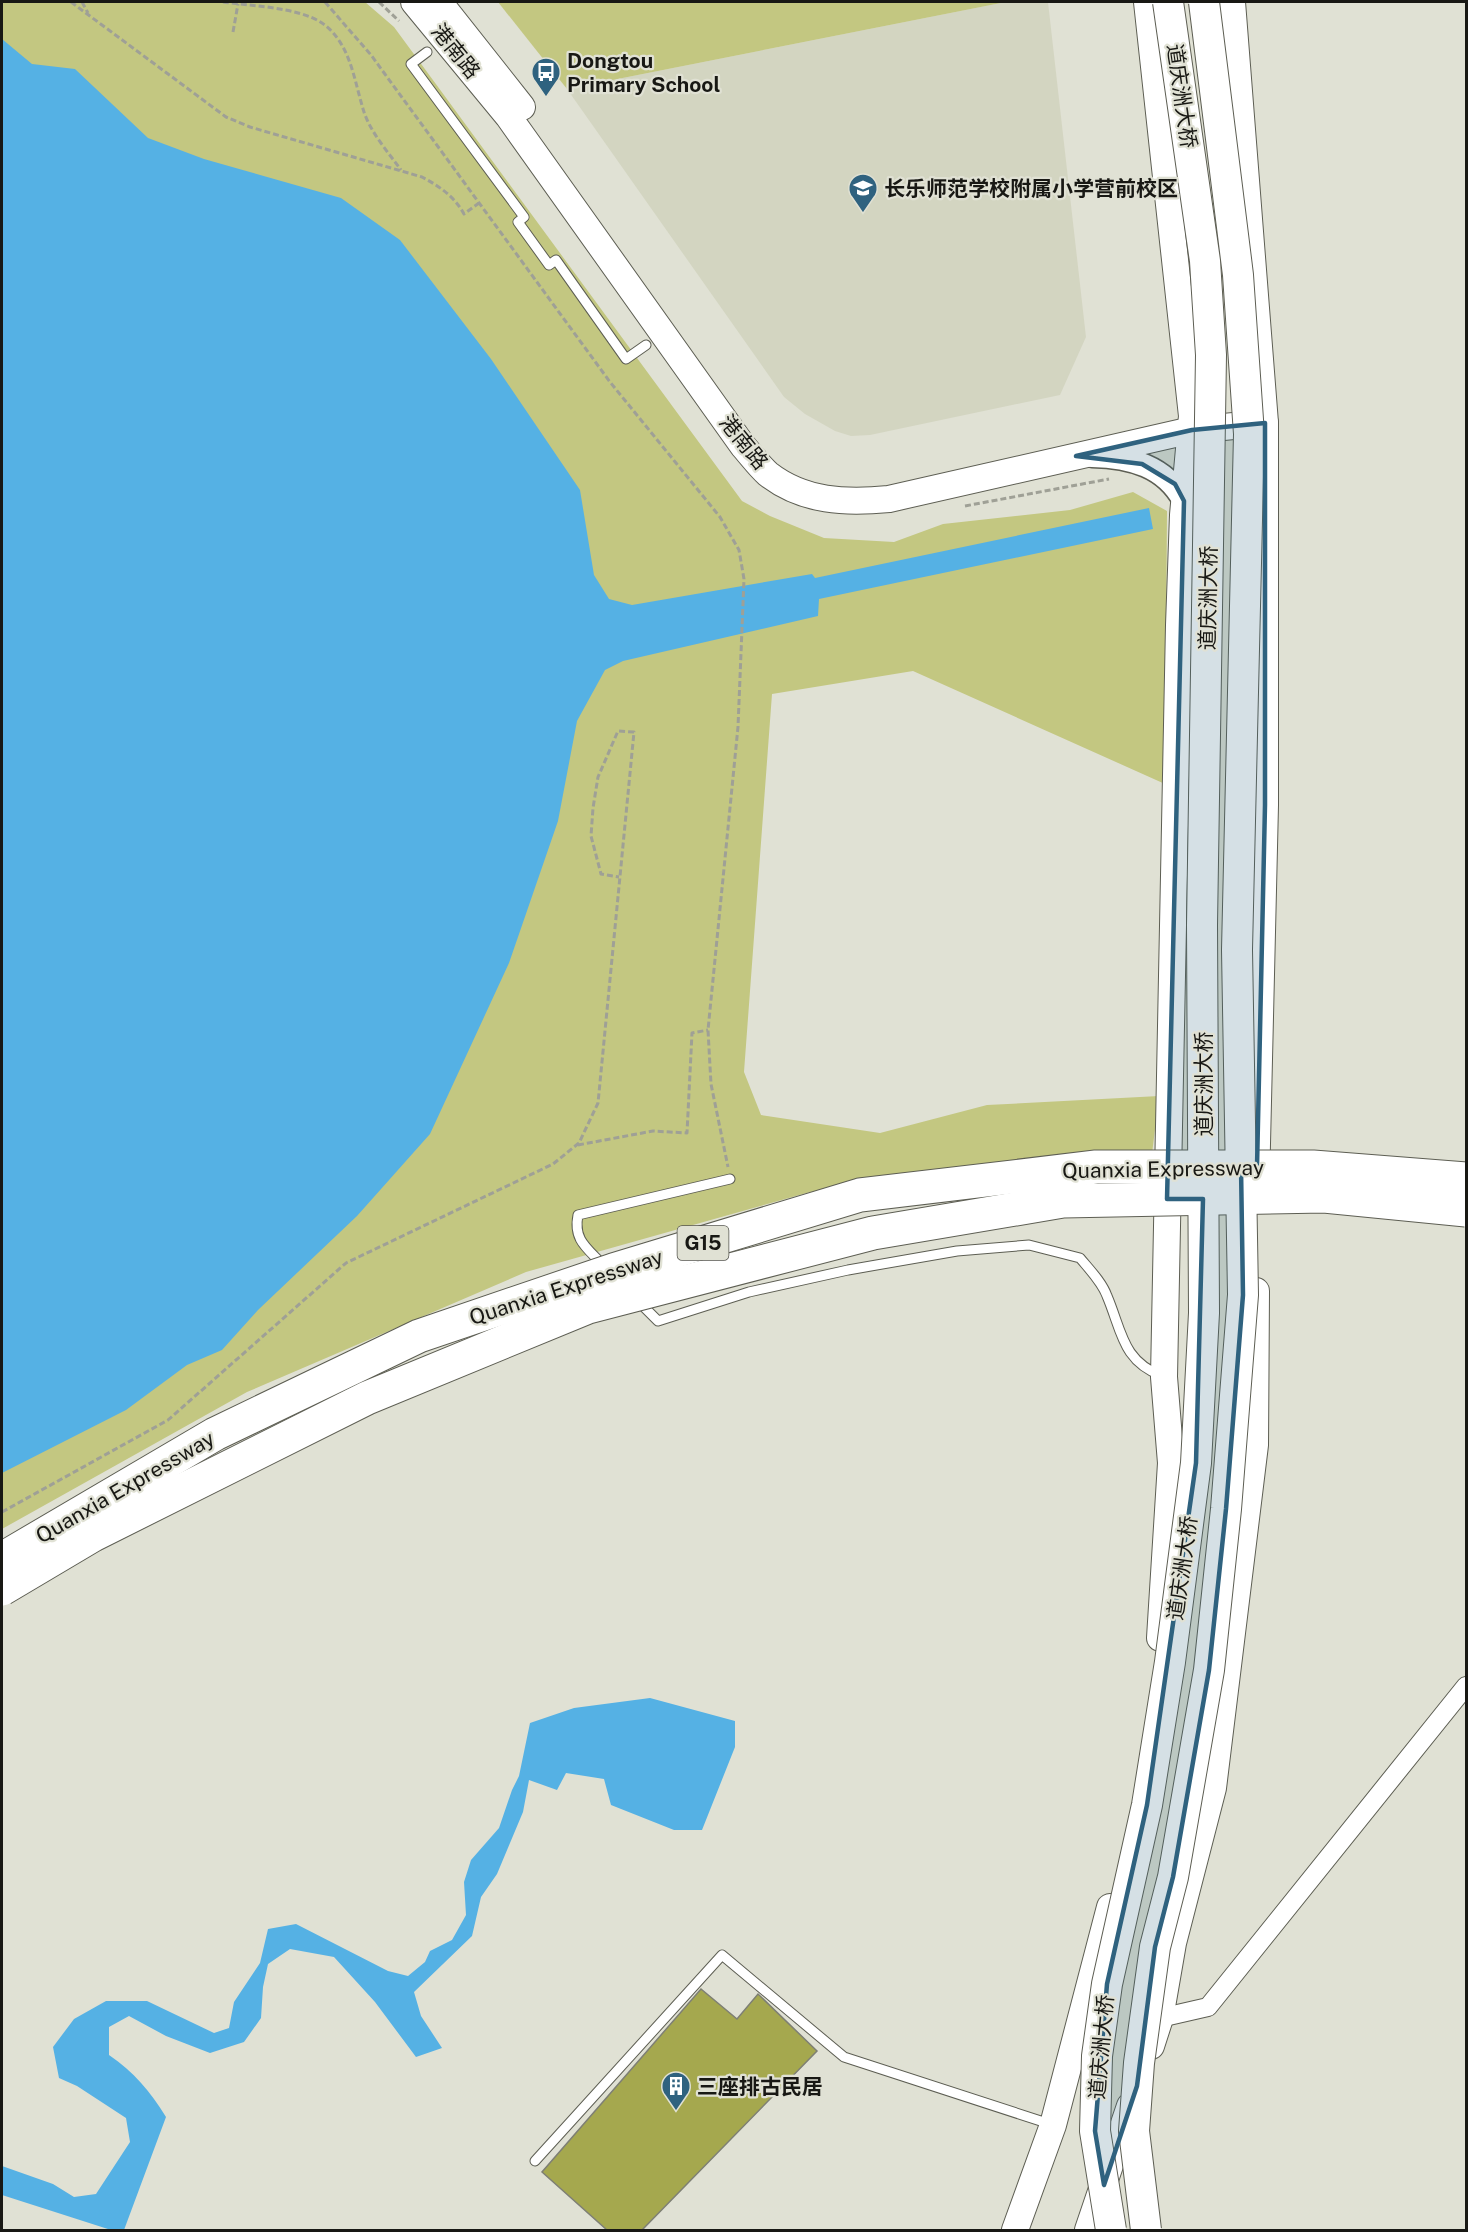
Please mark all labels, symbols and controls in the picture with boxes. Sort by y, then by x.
street label: 港南路 [426,19,486,83]
street label: 道庆洲大桥 [1162,42,1202,150]
place label: Dongtou Primary School [567,48,720,97]
bus stop icon: Dongtou Primary School [530,56,562,98]
school or university icon: 长乐师范学校附属小学营前校区 [847,172,879,214]
place label: 长乐师范学校附属小学营前校区 [884,176,1178,201]
street label: 港南路 [714,410,774,474]
street label: 道庆洲大桥 [1195,545,1221,651]
street label: 道庆洲大桥 [1191,1032,1216,1137]
street label: Quanxia Expressway [1062,1155,1264,1183]
road number: G15 [678,1226,728,1260]
street label: Quanxia Expressway [466,1244,666,1330]
street label: Quanxia Expressway [31,1426,219,1548]
street label: 道庆洲大桥 [1162,1514,1202,1622]
street label: 道庆洲大桥 [1084,1994,1118,2100]
building icon: 三座排古民居 [660,2070,692,2112]
place label: 三座排古民居 [697,2074,823,2099]

